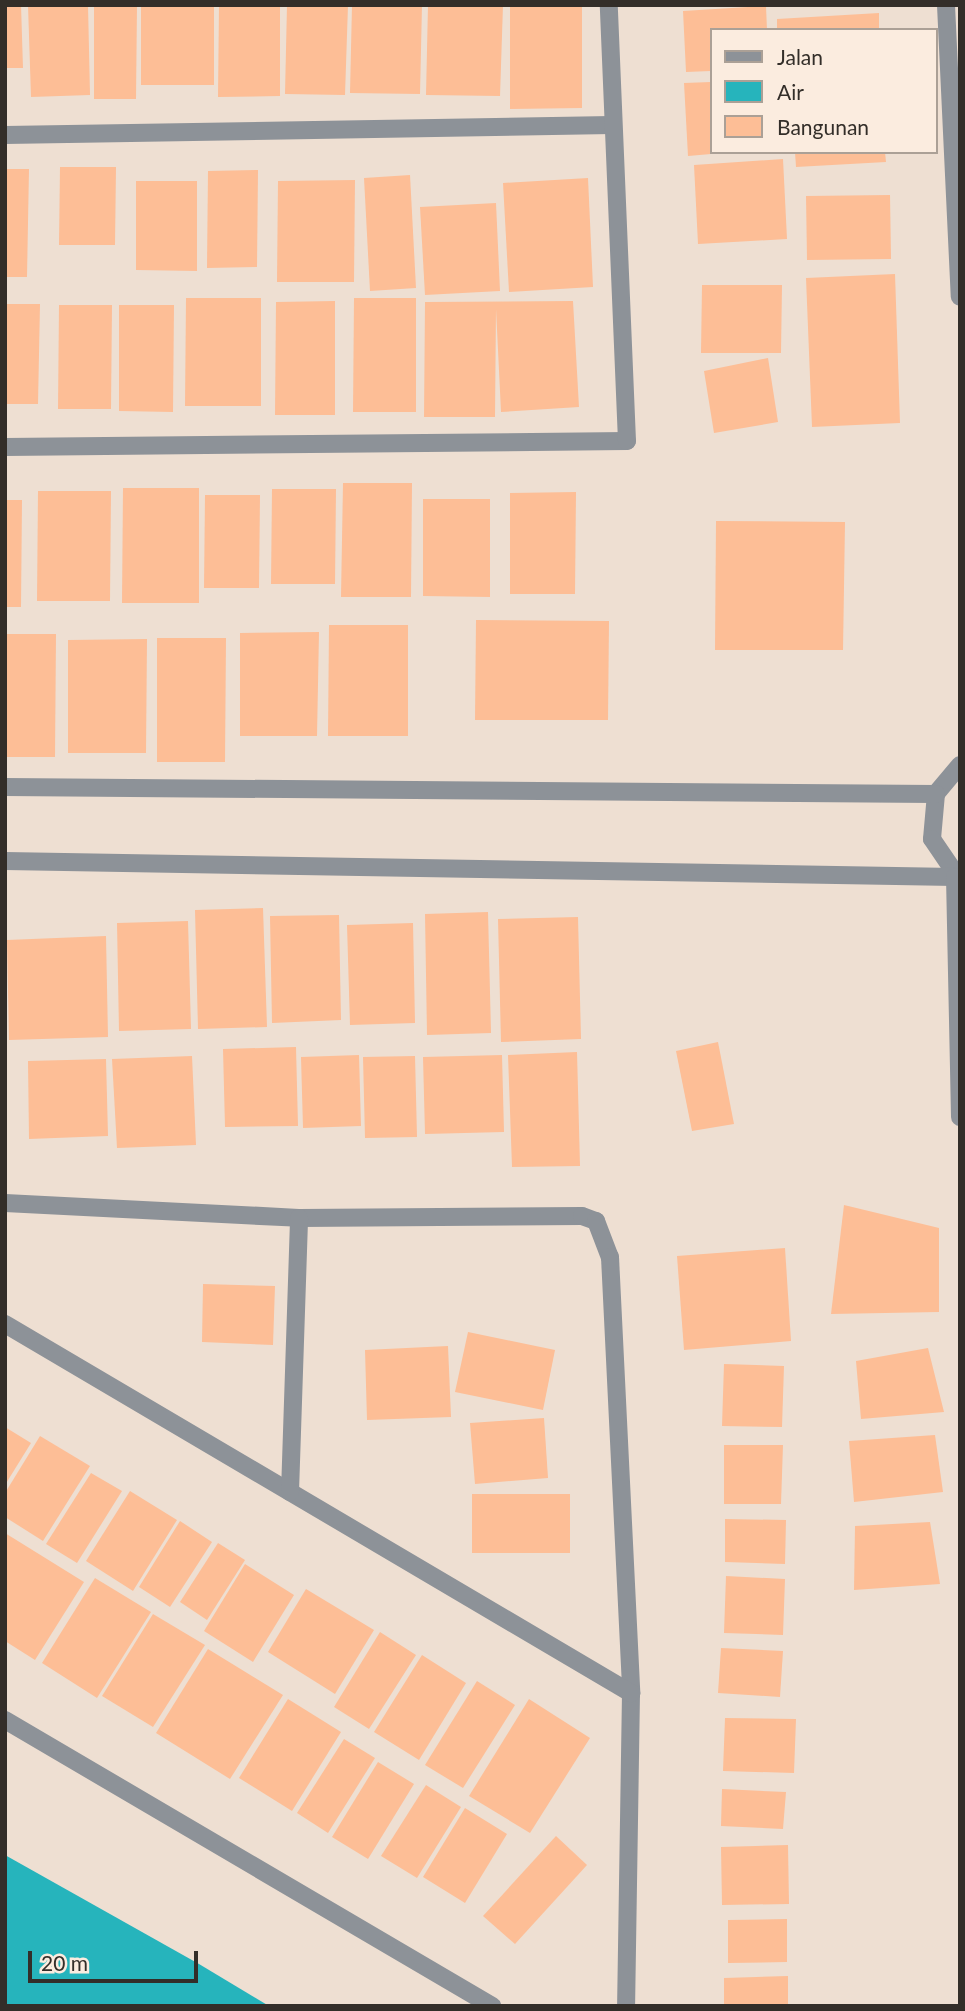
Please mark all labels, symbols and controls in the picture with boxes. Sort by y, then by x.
legend [710,28,937,154]
text: Jalan [777,44,823,69]
text: Air [777,79,804,104]
text: Bangunan [777,114,869,139]
scale bar [32,1938,201,1982]
text: 20 m [41,1950,88,1975]

